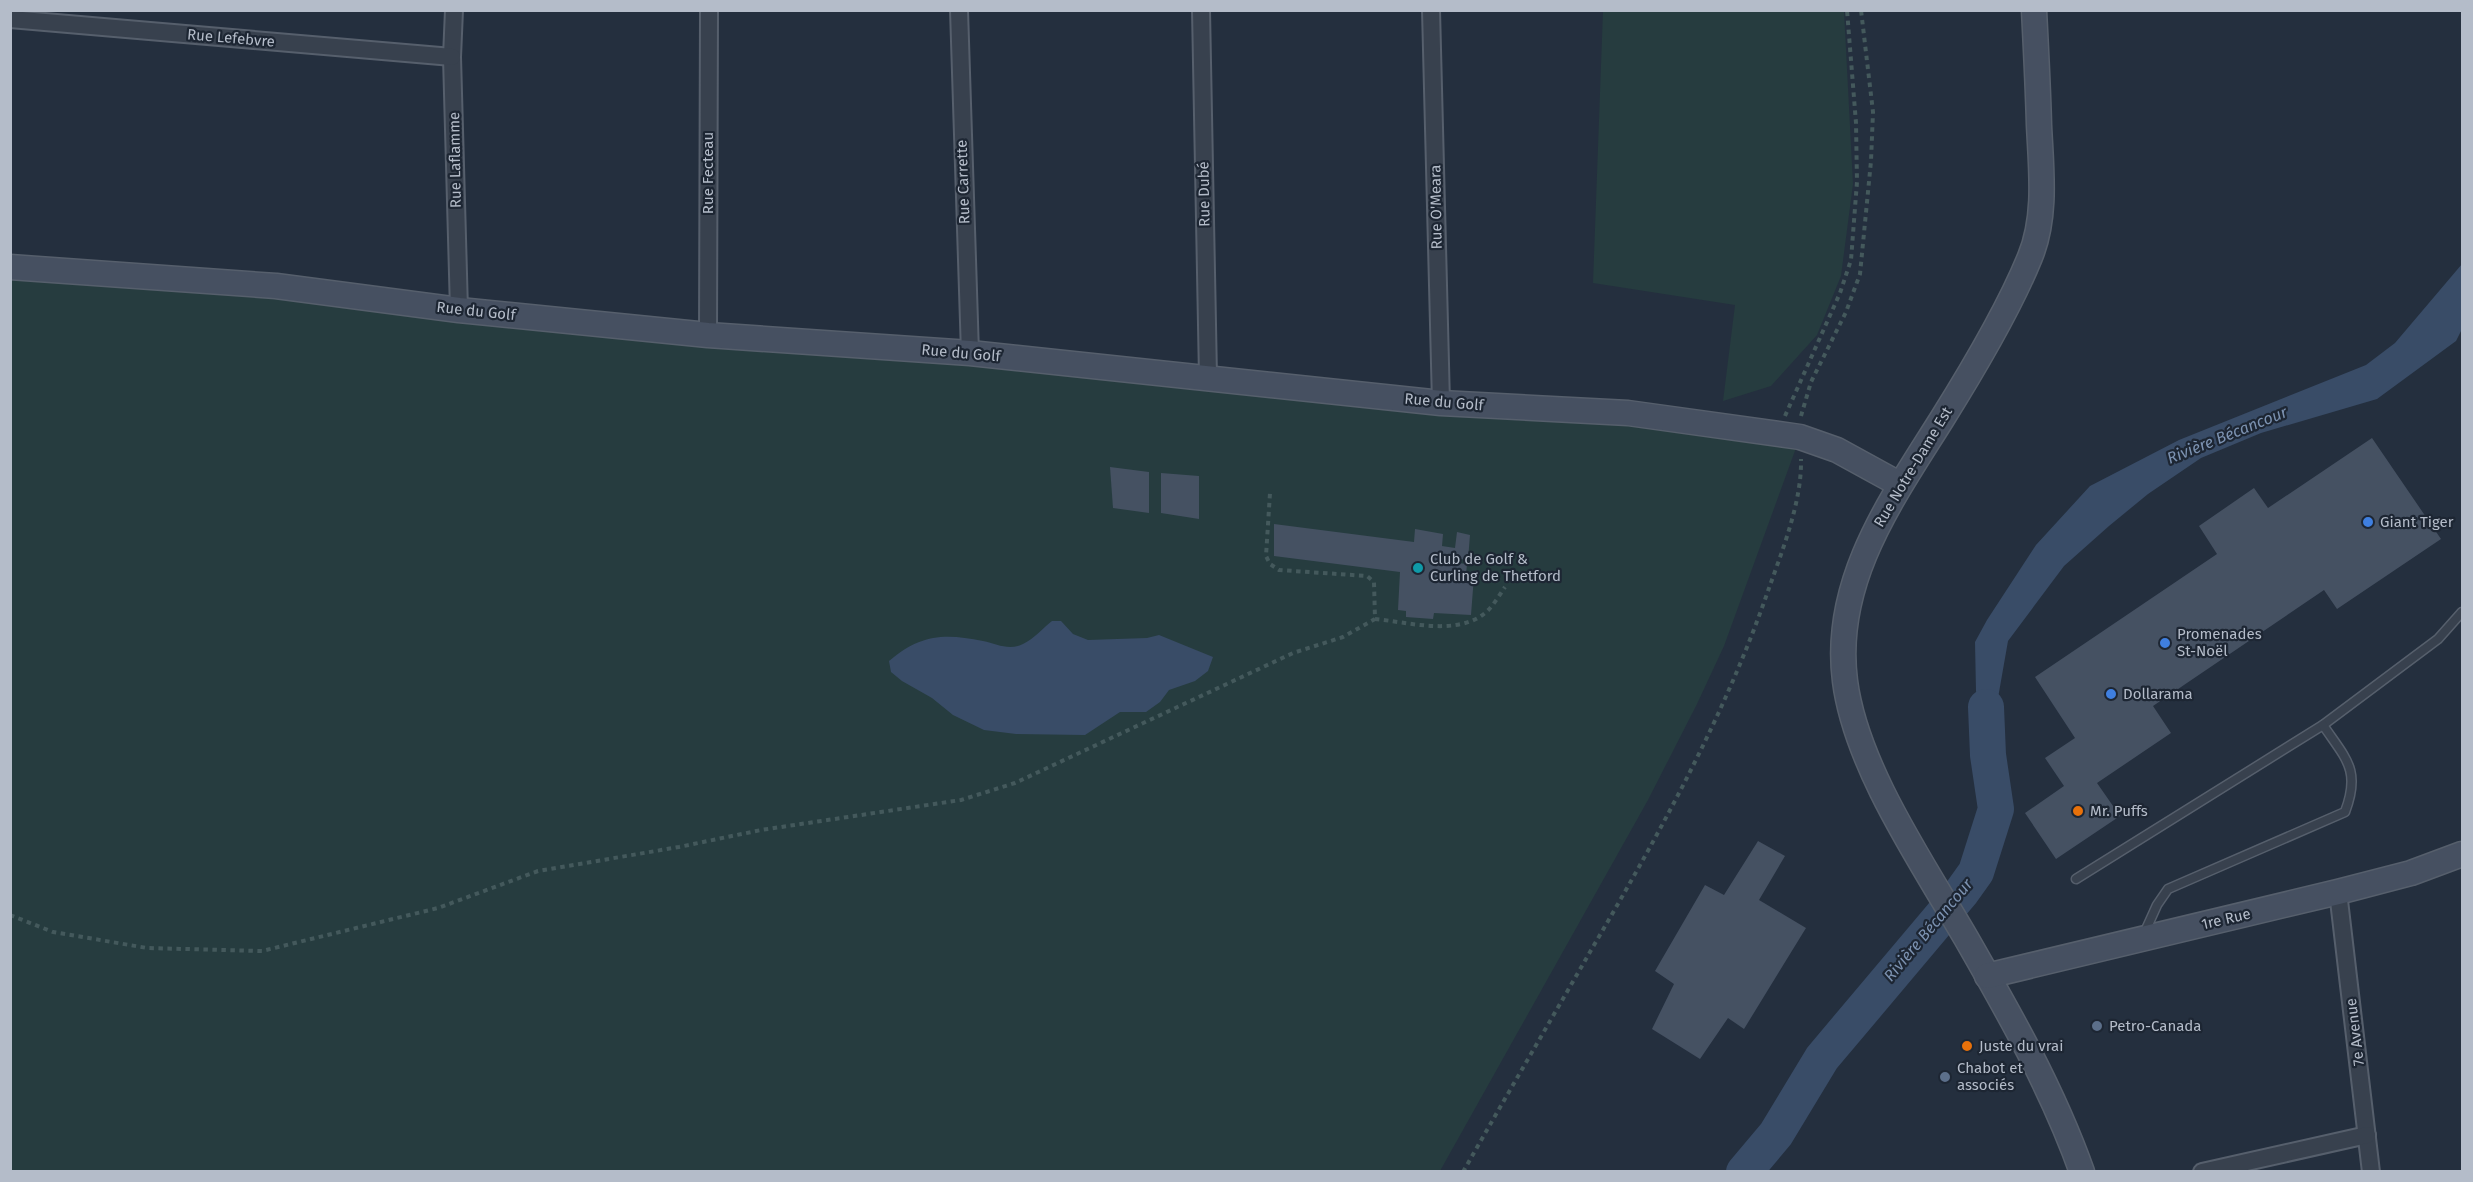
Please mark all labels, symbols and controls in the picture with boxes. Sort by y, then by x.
street label: Rue Lefebvre [186,25,276,51]
street label: Rue Laflamme [445,112,465,208]
street label: Rue Fecteau [699,132,717,214]
street label: Rue Carrette [953,139,973,225]
street label: Rue Dubé [1194,161,1214,227]
street label: Rue O'Meara [1426,164,1446,250]
street label: Rue du Golf [436,298,517,324]
street label: Rue du Golf [921,341,1002,366]
street label: Rue du Golf [1404,390,1485,415]
water label: Rivière Bécancour [2164,402,2291,468]
street label: Rue Notre-Dame Est [1870,403,1956,530]
place label: Giant Tiger [2380,513,2454,531]
marker: Giant Tiger [2361,515,2375,529]
place label: Club de Golf & Curling de Thetford [1430,550,1561,585]
marker: Club de Golf & Curling de Thetford [1411,561,1425,575]
place label: Promenades St-Noël [2177,625,2262,660]
marker: Promenades St-Noël [2158,636,2172,650]
place label: Dollarama [2123,685,2193,703]
marker: Dollarama [2104,687,2118,701]
place label: Mr. Puffs [2090,802,2148,820]
marker: Mr. Puffs [2071,804,2085,818]
water label: Rivière Bécancour [1880,874,1977,985]
street label: 1re Rue [2200,905,2252,933]
street label: 7e Avenue [2342,997,2368,1067]
place label: Petro-Canada [2109,1017,2202,1035]
marker: Petro-Canada [2090,1019,2104,1033]
place label: Juste du vrai [1979,1037,2063,1055]
marker: Juste du vrai [1960,1039,1974,1053]
place label: Chabot et associés [1957,1059,2023,1094]
marker: Chabot et associés [1938,1070,1952,1084]

